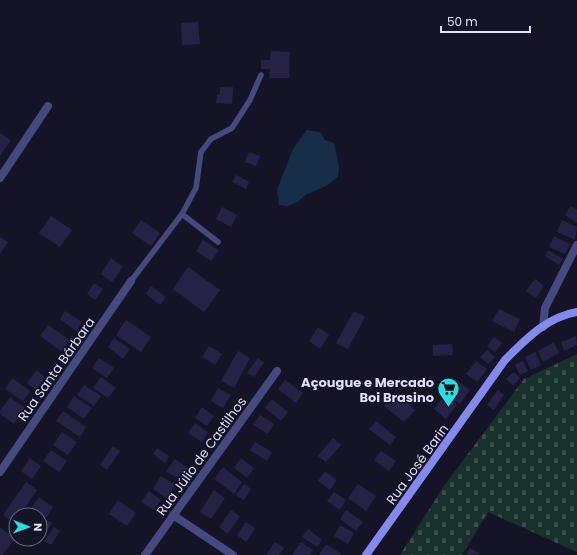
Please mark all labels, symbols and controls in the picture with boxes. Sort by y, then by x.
scale bar [441,8,530,34]
text: 50 m [447,13,478,30]
street label: Rua Santa Bárbara [13,313,99,425]
place label: Açougue e Mercado Boi Brasino [301,373,434,407]
supermarket icon: Açougue e Mercado Boi Brasino [436,376,462,409]
street label: Rua Júlio de Castilhos [152,393,251,519]
street label: Rua José Barin [382,420,453,508]
north arrow [8,507,48,547]
text: N [30,523,46,531]

